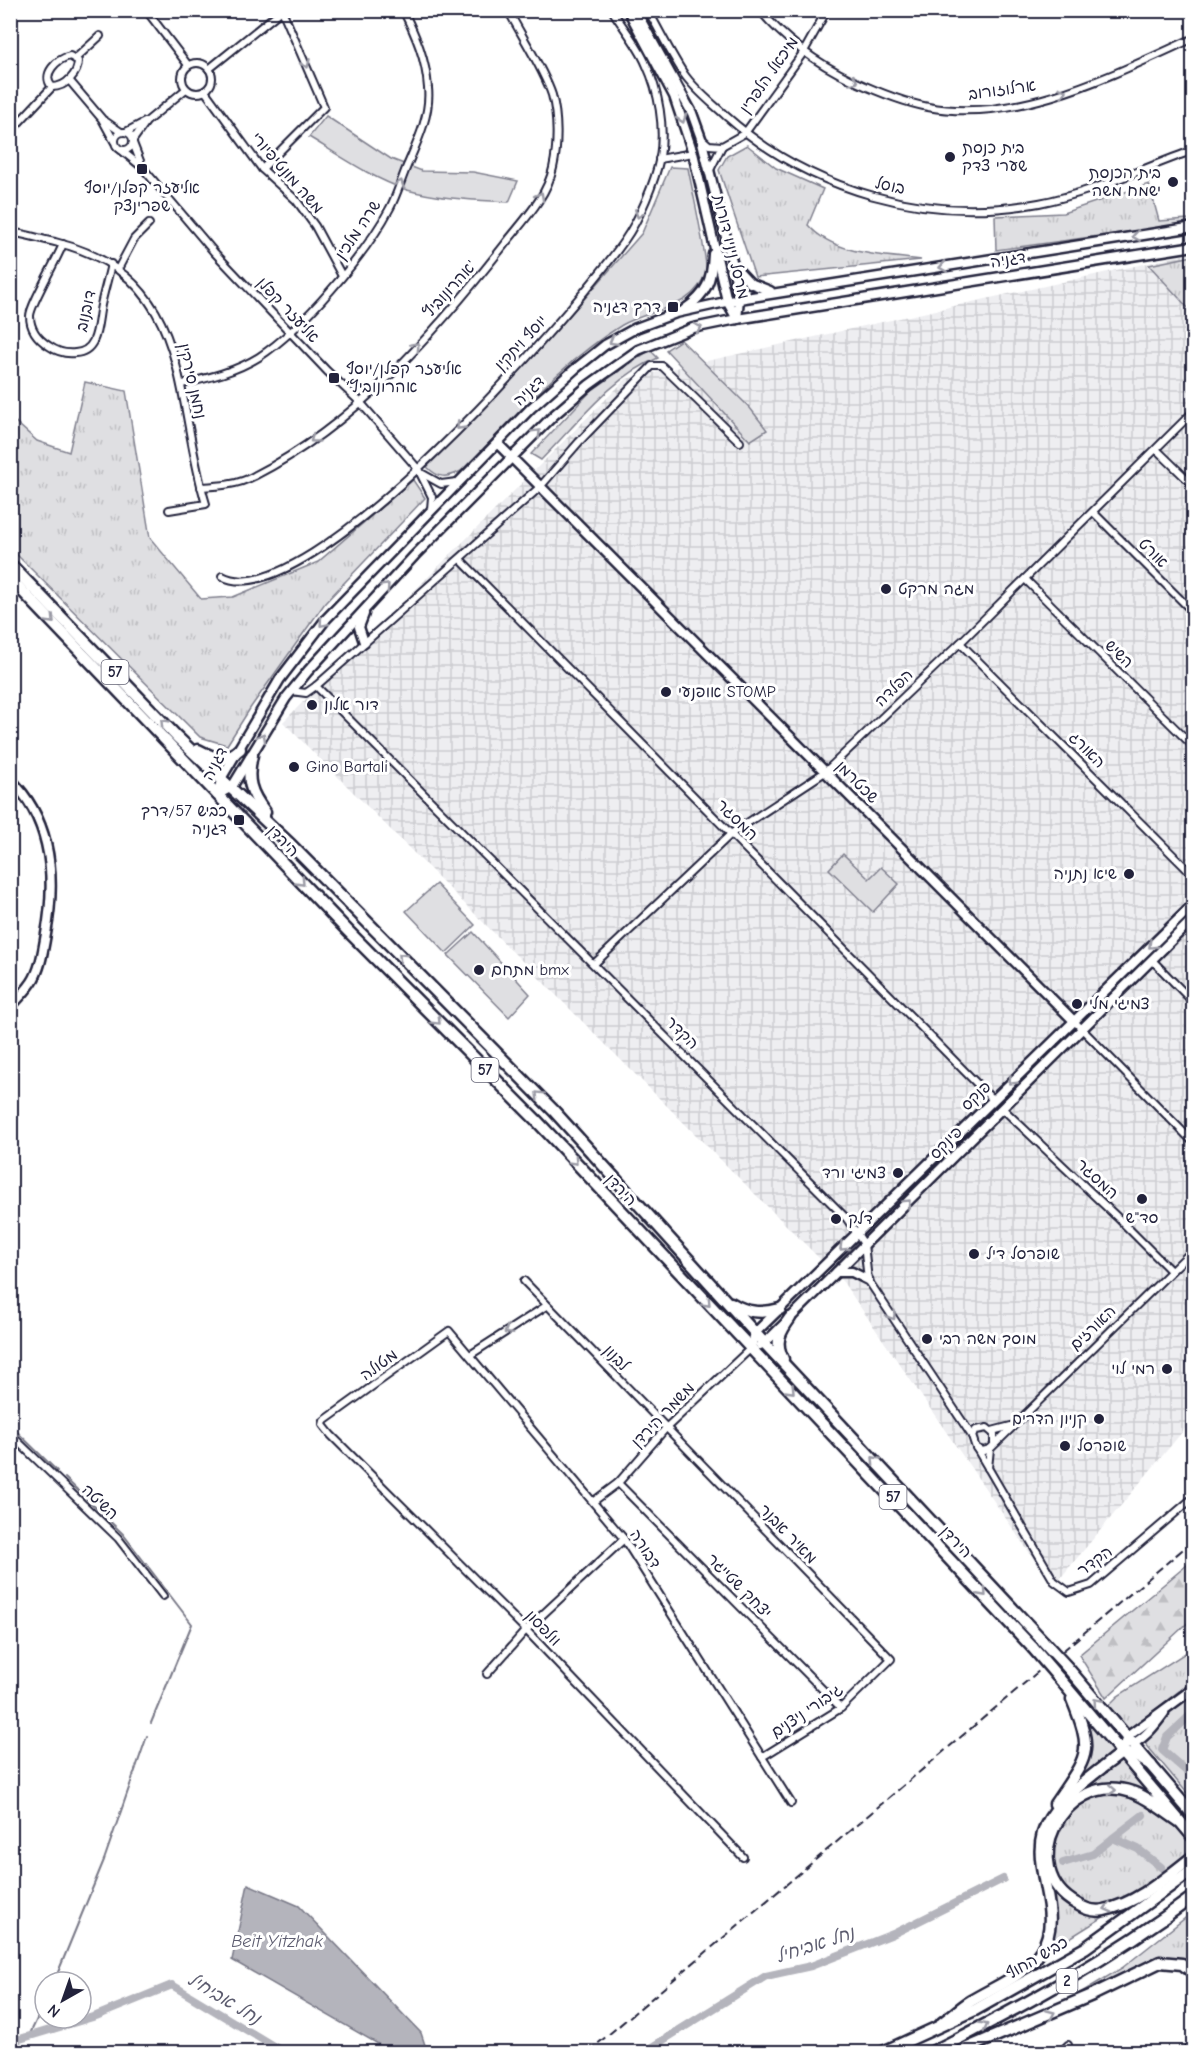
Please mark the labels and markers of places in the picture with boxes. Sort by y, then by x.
place label: בית כנסת שערי צדק [962,139,1027,175]
marker: בית כנסת שערי צדק [943,150,957,164]
marker: אליעזר קפלן/יוסף שפרינצק [135,162,149,176]
place label: בית הכנסת ישמח משה [1089,164,1161,200]
marker: בית הכנסת ישמח משה [1166,175,1180,189]
place label: אליעזר קפלן/יוסף שפרינצק [84,179,200,215]
place label: דרך דגניה [593,298,661,316]
marker: דרך דגניה [666,300,680,314]
place label: אליעזר קפלן/יוסף אהרונוביץ׳ [346,360,462,396]
marker: אליעזר קפלן/יוסף אהרונוביץ׳ [327,371,341,385]
place label: מגה מרקט [898,580,974,598]
marker: מגה מרקט [879,582,893,596]
place label: אופנעי STOMP [678,683,776,701]
marker: אופנעי STOMP [659,685,673,699]
place label: דור אלון [324,696,379,714]
marker: דור אלון [305,698,319,712]
place label: Gino Bartali [306,758,388,776]
marker: Gino Bartali [287,760,301,774]
place label: כביש 57/דרך דגניה [141,802,227,838]
marker: כביש 57/דרך דגניה [232,813,246,827]
place label: שיא נתניה [1054,865,1117,883]
marker: שיא נתניה [1122,867,1136,881]
place label: מתחם bmx [491,961,569,979]
marker: מתחם bmx [472,963,486,977]
place label: צמיגי מלי [1089,995,1150,1013]
marker: צמיגי מלי [1070,997,1084,1011]
place label: צמיגי ורד [822,1164,886,1182]
marker: צמיגי ורד [891,1166,905,1180]
marker: סד"ש [1135,1192,1149,1206]
place label: סד"ש [1126,1209,1159,1227]
place label: דלק [848,1210,873,1229]
marker: דלק [829,1212,843,1226]
place label: שופרסל דיל [986,1245,1060,1263]
marker: שופרסל דיל [967,1247,981,1261]
place label: מוסך משה רבי [939,1330,1036,1348]
marker: מוסך משה רבי [920,1332,934,1346]
place label: רמי לוי [1111,1360,1155,1378]
marker: רמי לוי [1160,1362,1174,1376]
place label: קניון הדרים [1012,1410,1087,1429]
marker: קניון הדרים [1092,1412,1106,1426]
place label: שופרסל [1077,1437,1126,1455]
marker: שופרסל [1058,1439,1072,1453]

